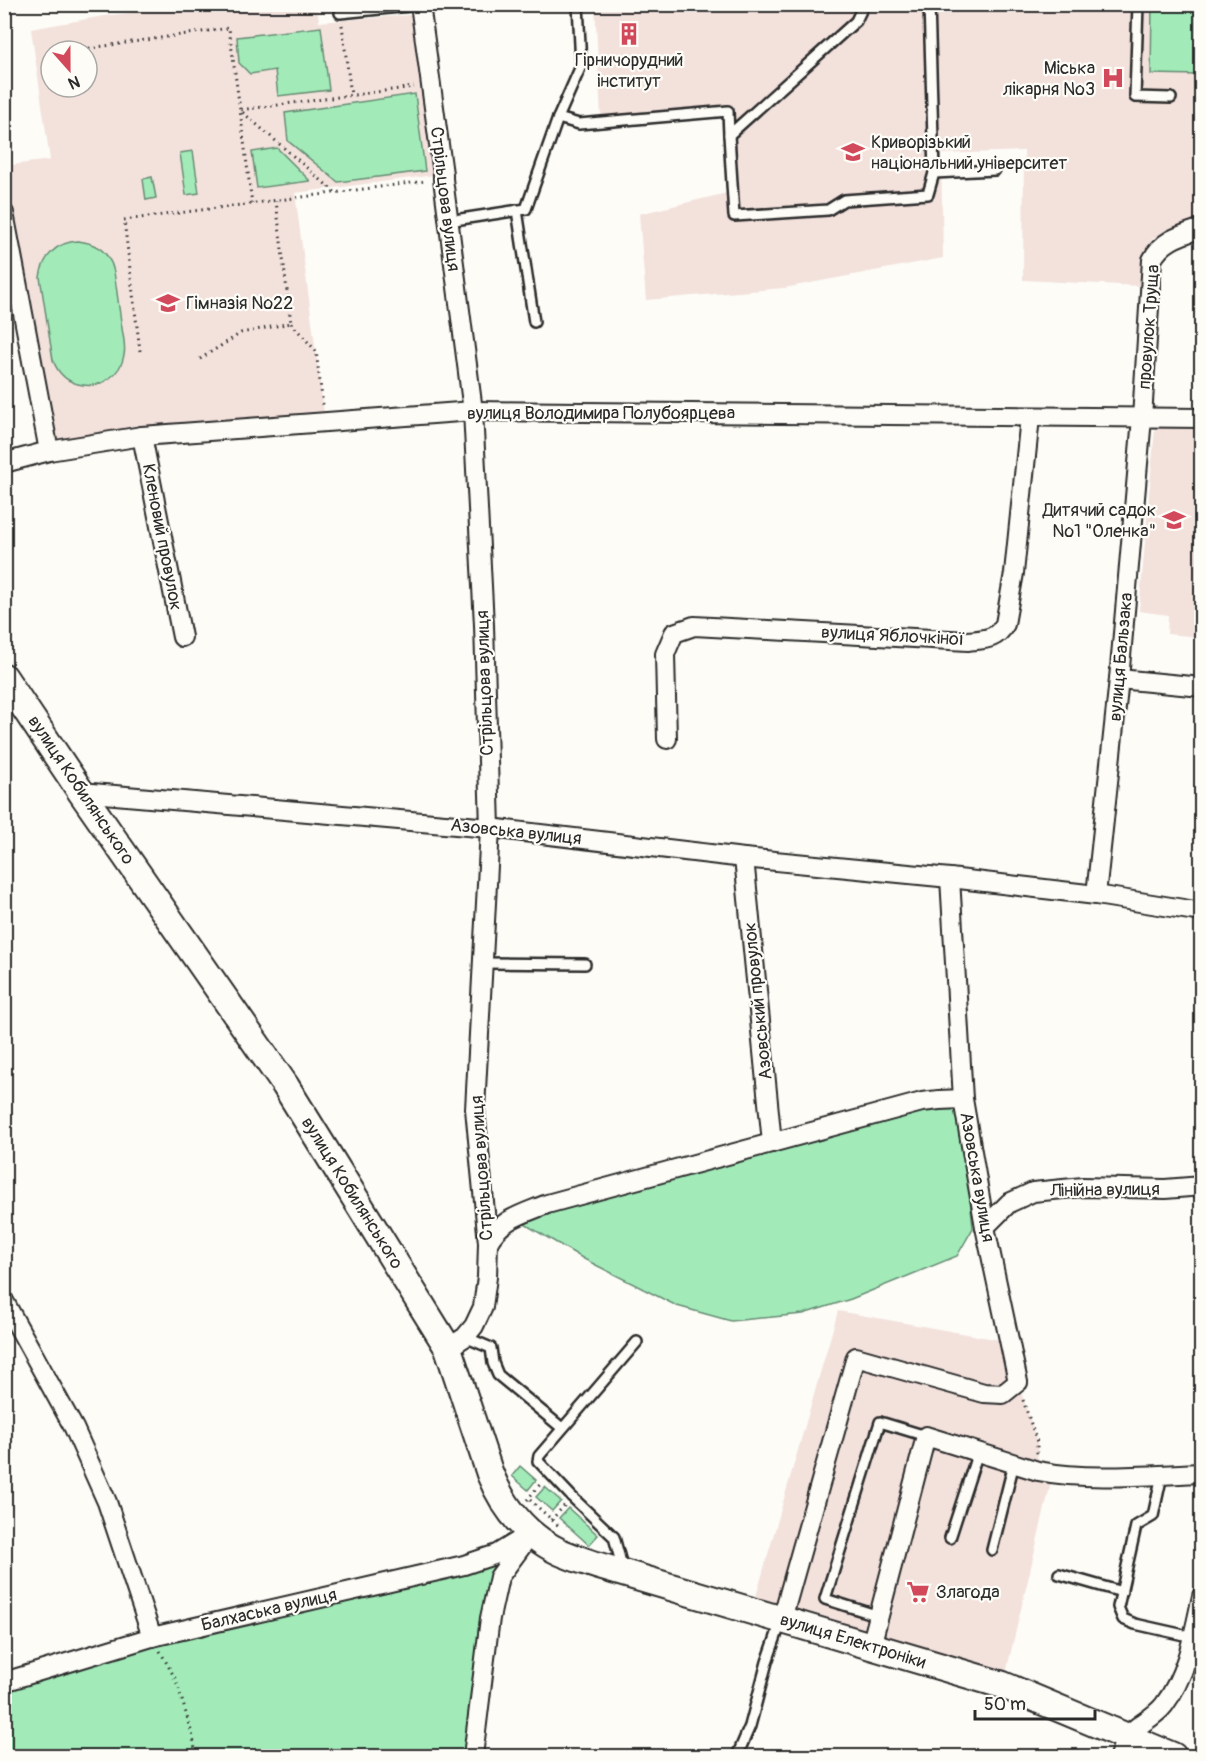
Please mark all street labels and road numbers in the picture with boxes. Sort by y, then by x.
street label: Стрільцова вулиця [425,125,465,273]
street label: провулок Труща [1133,264,1165,390]
street label: вулиця Володимира Полубоярцева [467,402,735,425]
street label: Кленовий провулок [136,462,188,612]
street label: вулиця Бальзака [1104,592,1138,722]
street label: Стрільцова вулиця [471,610,499,756]
street label: вулиця Яблочкіної [821,621,965,651]
street label: вулиця Кобилянського [23,711,140,869]
street label: Азовська вулиця [449,814,583,850]
street label: Азовський провулок [738,921,778,1081]
street label: Стрільцова вулиця [465,1095,499,1241]
street label: Азовська вулиця [954,1110,1000,1244]
street label: вулиця Кобилянського [296,1113,408,1274]
street label: Лінійна вулиця [1049,1178,1160,1202]
street label: Балхаська вулиця [199,1583,339,1637]
street label: вулиця Електроніки [777,1608,929,1674]

